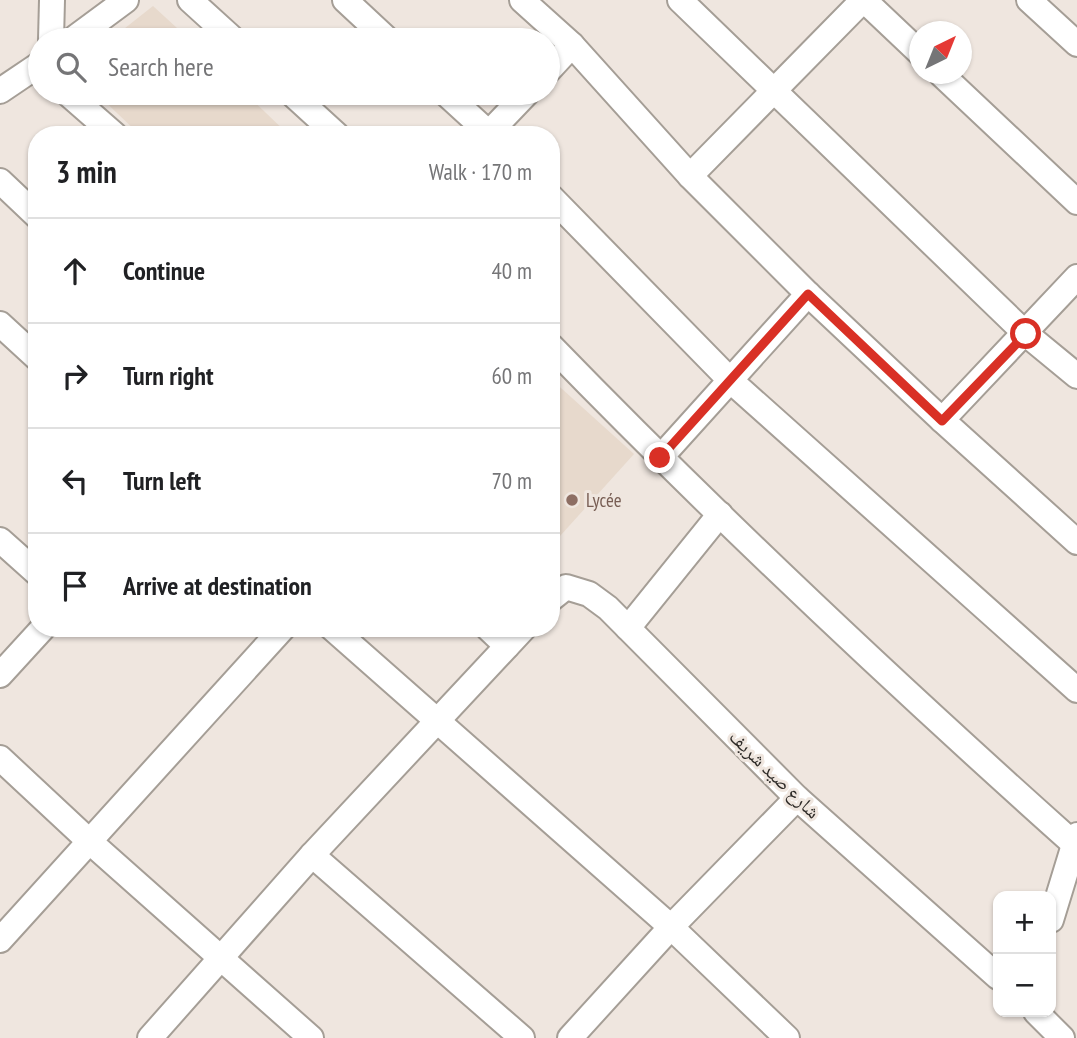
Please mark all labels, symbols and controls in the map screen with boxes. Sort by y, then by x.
north arrow [909,21,972,84]
search box [28,28,560,105]
icon: search [52,48,90,86]
text: Search here [108,50,214,83]
text: 3 min [56,152,117,191]
text: Walk · 170 m [429,157,532,186]
icon: ahead [56,252,94,290]
text: Continue [123,254,205,287]
text: 40 m [491,256,532,285]
route start [1010,318,1041,349]
icon: right [56,357,94,395]
text: Turn right [123,359,214,392]
text: 60 m [491,361,532,390]
route end [644,442,675,473]
icon: left [56,462,94,500]
text: Turn left [123,464,201,497]
text: 70 m [491,466,532,495]
place label: Lycée [586,488,622,512]
marker: Lycée [564,492,580,508]
icon: arrive [56,567,94,605]
text: Arrive at destination [123,569,312,602]
street label: شارع صيد شريف [725,725,825,823]
map controls [993,891,1056,1017]
button: + [993,891,1056,954]
button: − [993,954,1056,1017]

